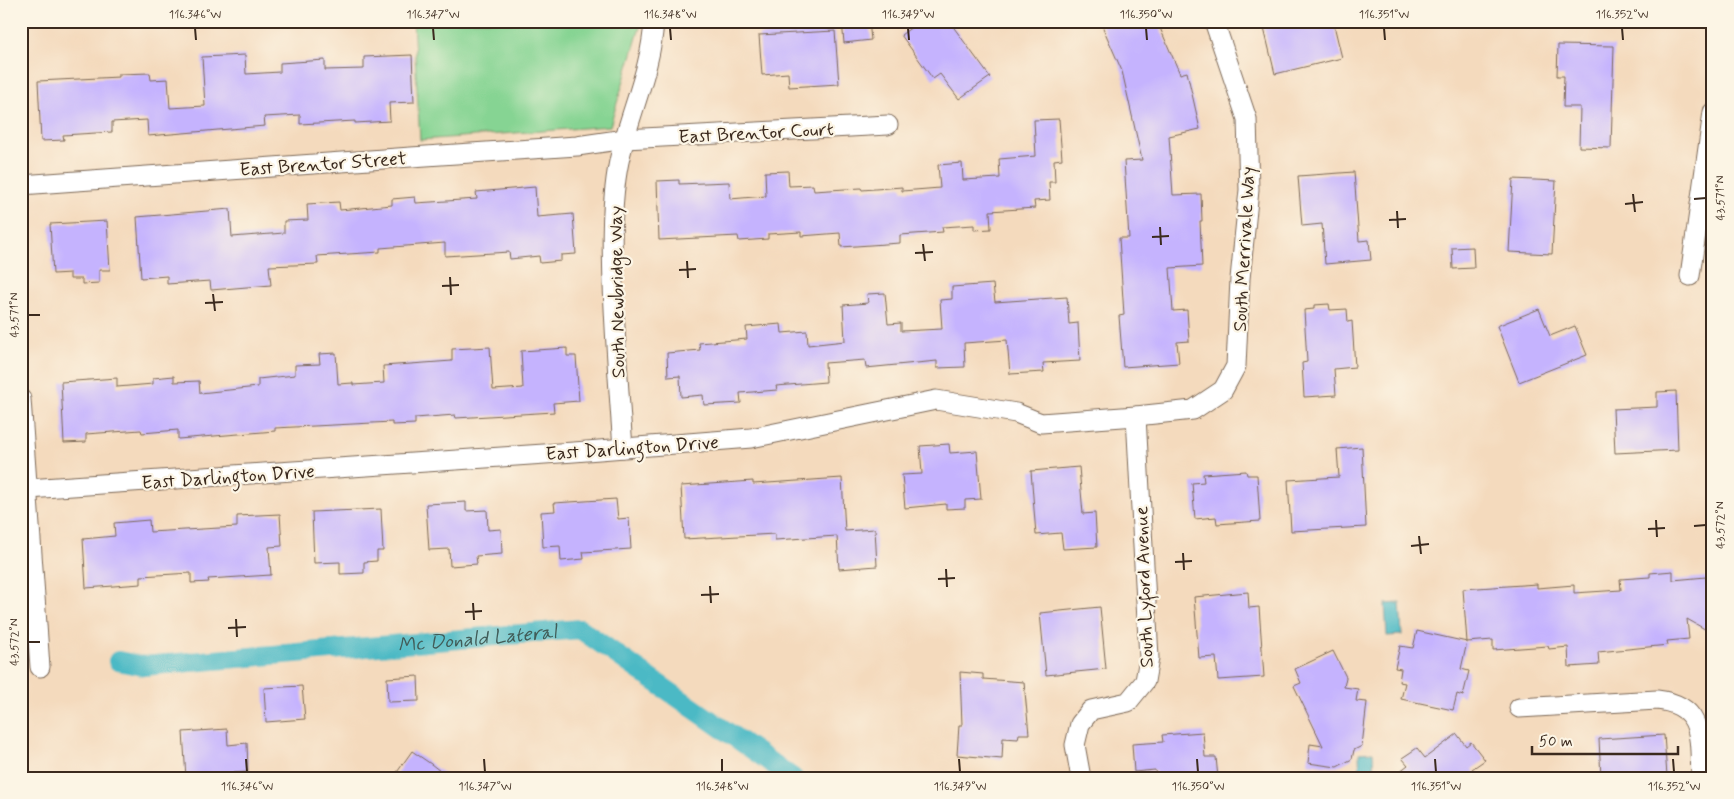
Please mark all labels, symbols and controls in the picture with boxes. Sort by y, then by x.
text: 116.346°W [169,7,221,23]
text: 116.347°W [406,7,460,23]
text: 116.348°W [643,7,697,23]
text: 116.349°W [882,7,935,23]
text: 116.350°W [1120,7,1173,23]
text: 116.351°W [1359,7,1409,23]
text: 116.352°W [1596,7,1649,23]
street label: East Brentor Court [678,117,834,150]
street label: East Brentor Street [239,146,407,183]
street label: South Merrivale Way [1228,166,1262,332]
text: 43.571°N [1713,176,1729,220]
street label: South Newbridge Way [603,205,634,378]
text: 43.571°N [7,293,23,337]
street label: East Darlington Drive [545,430,720,470]
street label: East Darlington Drive [141,459,316,499]
text: 43.572°N [1713,501,1729,549]
street label: South Lyford Avenue [1129,506,1163,668]
text: 43.572°N [7,618,23,666]
water label: Mc Donald Lateral [397,619,559,659]
scale bar [1532,724,1678,756]
text: 50 m [1539,732,1573,752]
text: 116.346°W [221,779,273,795]
text: 116.347°W [458,779,512,795]
text: 116.348°W [695,779,749,795]
text: 116.349°W [934,779,987,795]
text: 116.350°W [1172,779,1225,795]
text: 116.351°W [1411,779,1461,795]
text: 116.352°W [1648,779,1701,795]

